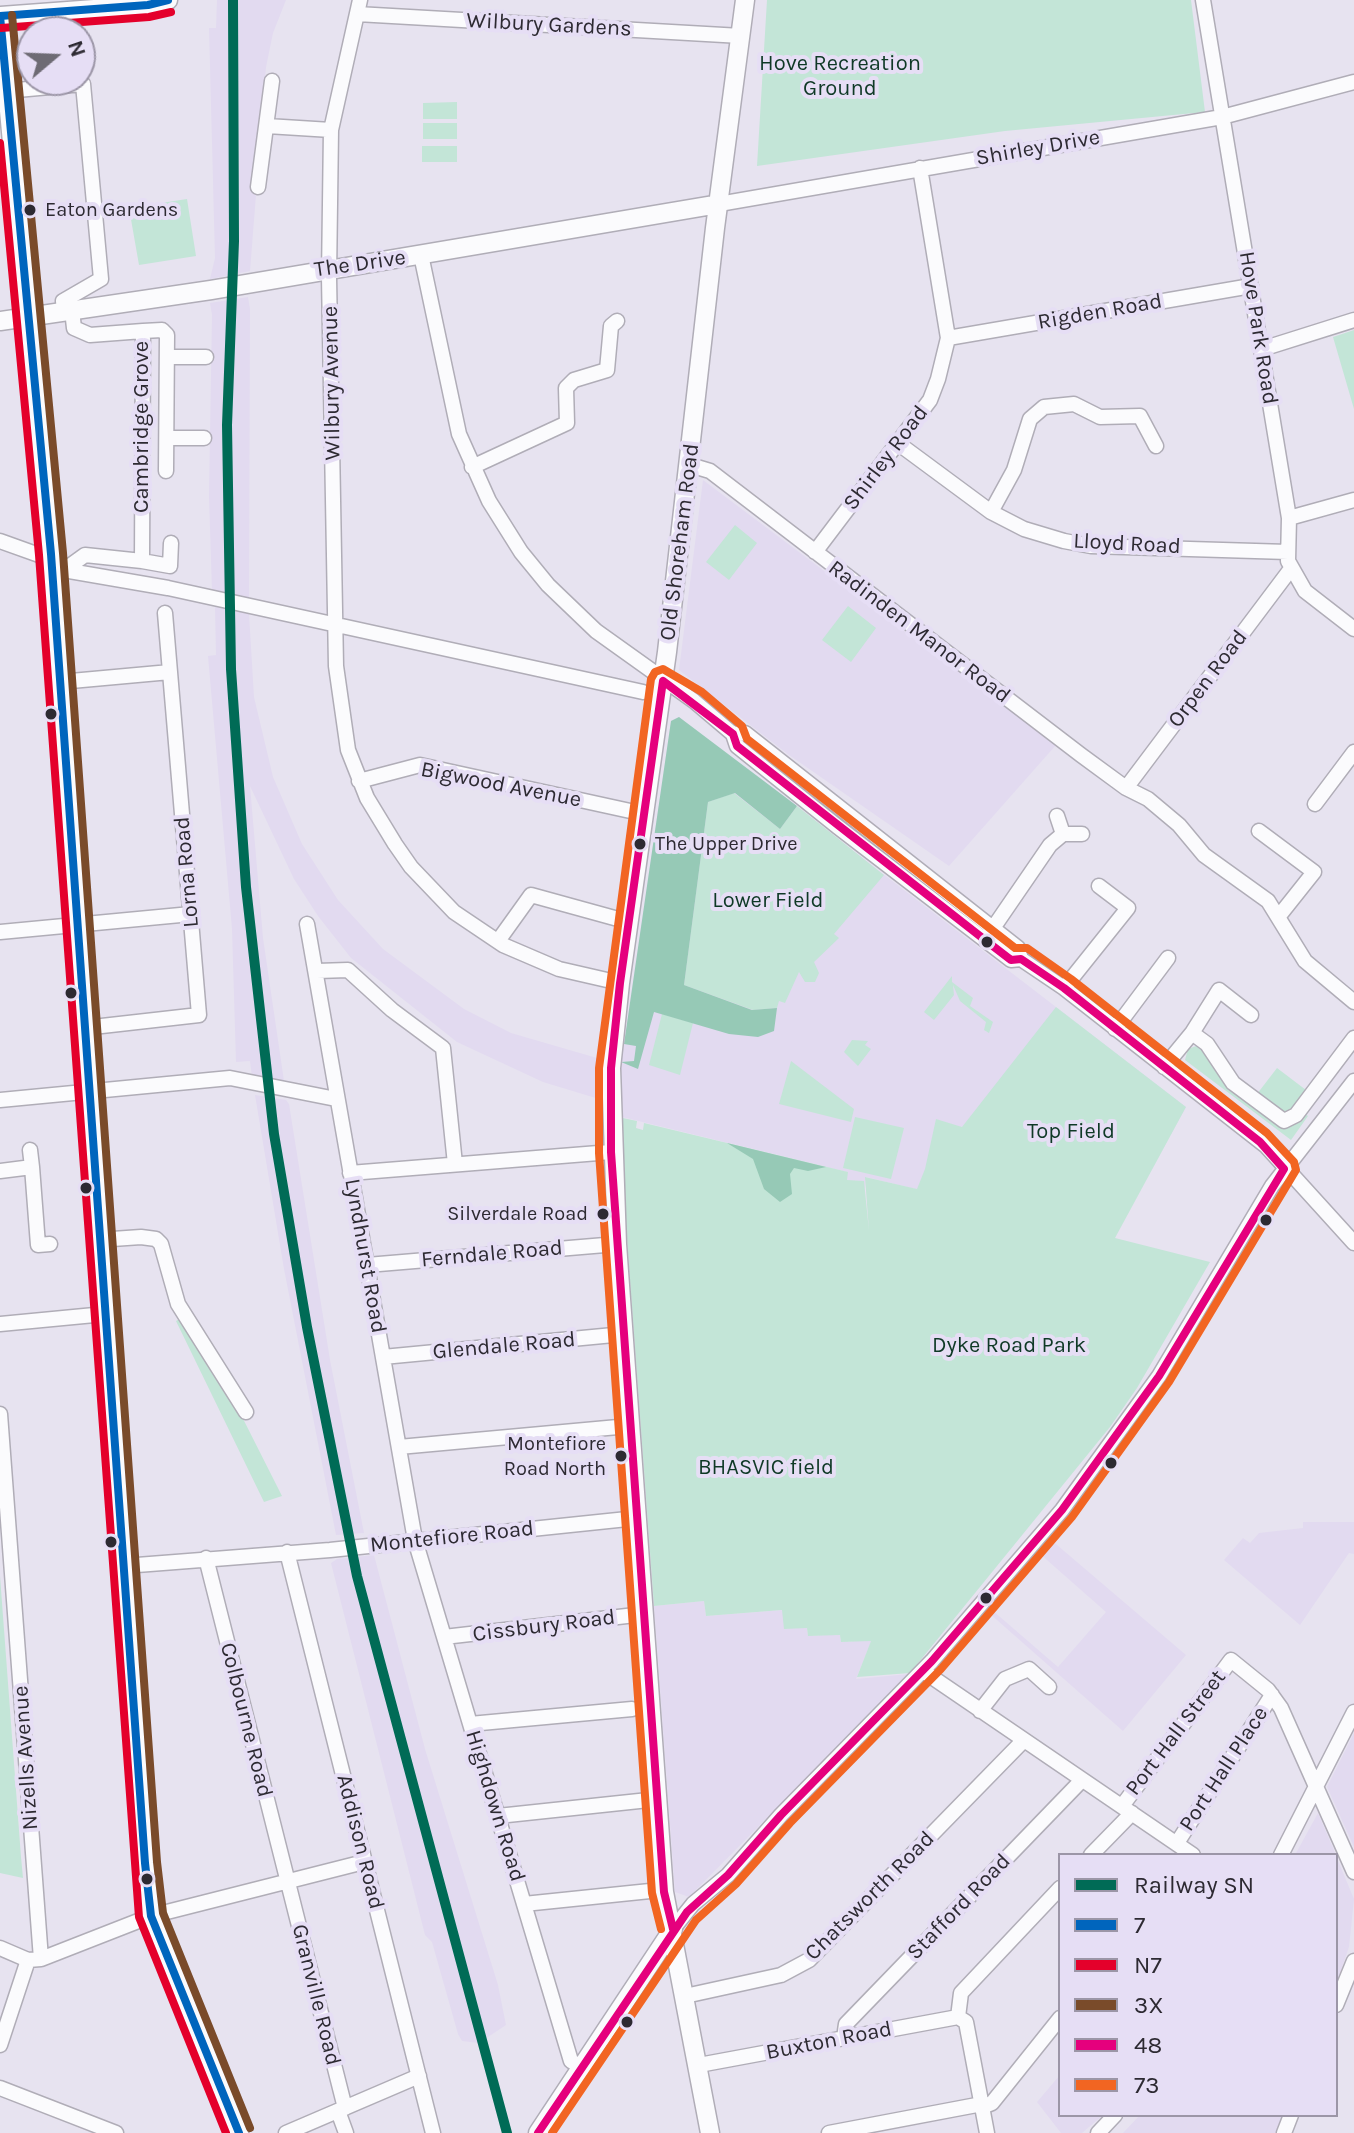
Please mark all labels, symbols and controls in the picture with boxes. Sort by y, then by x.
street label: Wilbury Gardens [466,7,632,43]
north arrow [16,16,96,96]
text: N [62,37,92,61]
park label: Hove Recreation Ground [759,51,921,102]
street label: Shirley Drive [974,124,1102,172]
place label: Eaton Gardens [45,198,178,222]
marker: Eaton Gardens [22,202,38,218]
street label: The Drive [313,245,407,283]
street label: Hove Park Road [1233,249,1283,407]
street label: Rigden Road [1036,288,1164,336]
street label: Wilbury Avenue [317,306,347,460]
street label: Cambridge Grove [129,341,155,513]
street label: Shirley Road [838,400,934,516]
street label: Old Shoreham Road [655,442,705,642]
street label: Lloyd Road [1073,528,1181,560]
street label: Radinden Manor Road [823,555,1015,709]
street label: Orpen Road [1163,625,1253,733]
unlabelled marker [43,706,59,722]
street label: Bigwood Avenue [418,756,584,814]
street label: Lorna Road [169,815,205,929]
place label: The Upper Drive [655,832,797,856]
marker: The Upper Drive [632,836,648,852]
park label: Lower Field [712,888,824,914]
unlabelled marker [979,934,995,950]
unlabelled marker [63,985,79,1001]
park label: Top Field [1027,1119,1115,1145]
street label: Lyndhurst Road [338,1177,392,1335]
unlabelled marker [78,1180,94,1196]
place label: Silverdale Road [447,1202,588,1226]
marker: Silverdale Road [595,1206,611,1222]
unlabelled marker [1258,1212,1274,1228]
street label: Ferndale Road [420,1235,564,1273]
street label: Glendale Road [431,1327,577,1365]
park label: Dyke Road Park [932,1333,1086,1359]
place label: Montefiore Road North [504,1432,606,1479]
marker: Montefiore Road North [613,1448,629,1464]
park label: BHASVIC field [698,1455,834,1481]
unlabelled marker [1103,1455,1119,1471]
street label: Montefiore Road [369,1515,535,1559]
unlabelled marker [103,1534,119,1550]
unlabelled marker [978,1590,994,1606]
street label: Cissbury Road [471,1604,617,1648]
street label: Colbourne Road [214,1640,278,1800]
street label: Port Hall Street [1120,1665,1232,1801]
street label: Nizells Avenue [8,1685,44,1831]
street label: Port Hall Place [1174,1702,1274,1836]
street label: Highdown Road [459,1727,531,1885]
street label: Addison Road [331,1772,389,1912]
street label: Chatsworth Road [800,1826,940,1966]
street label: Stafford Road [902,1848,1016,1966]
legend [1058,1853,1338,2117]
unlabelled marker [139,1871,155,1887]
text: Railway SN [1134,1871,1254,1899]
text: 7 [1134,1911,1145,1939]
street label: Granville Road [286,1922,346,2068]
text: N7 [1134,1951,1162,1979]
text: 3X [1134,1991,1164,2019]
unlabelled marker [619,2014,635,2030]
street label: Buxton Road [764,2016,894,2066]
text: 48 [1134,2031,1162,2059]
text: 73 [1134,2071,1159,2099]

